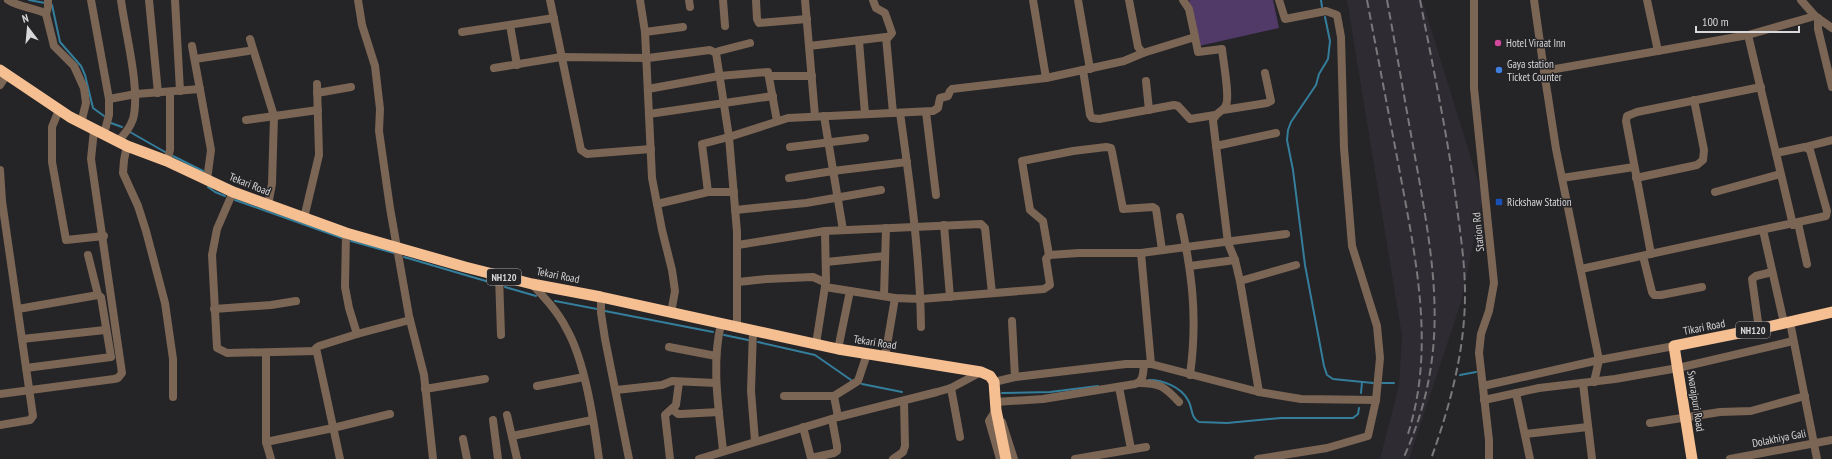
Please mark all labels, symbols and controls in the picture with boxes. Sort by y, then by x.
north arrow [8,8,48,48]
scale bar [1696,8,1799,34]
text: N [20,11,30,26]
text: 100 m [1702,14,1729,29]
place label: Hotel Viraat Inn [1506,36,1566,50]
marker: Hotel Viraat Inn [1493,38,1503,48]
place label: Gaya station Ticket Counter [1507,57,1562,84]
marker: Gaya station Ticket Counter [1494,65,1504,75]
street label: Tekari Road [227,169,273,199]
place label: Rickshaw Station [1507,195,1572,209]
marker: Rickshaw Station [1494,197,1504,207]
street label: Station Rd [1469,211,1487,252]
street label: Tekari Road [535,264,581,286]
road number: NH120 [487,269,521,285]
street label: Tikari Road [1682,316,1726,338]
road number: NH120 [1736,322,1770,338]
street label: Tekari Road [852,332,898,352]
street label: Swarajpuri Road [1684,370,1708,433]
street label: Dolakhiya Gali [1751,426,1807,450]

